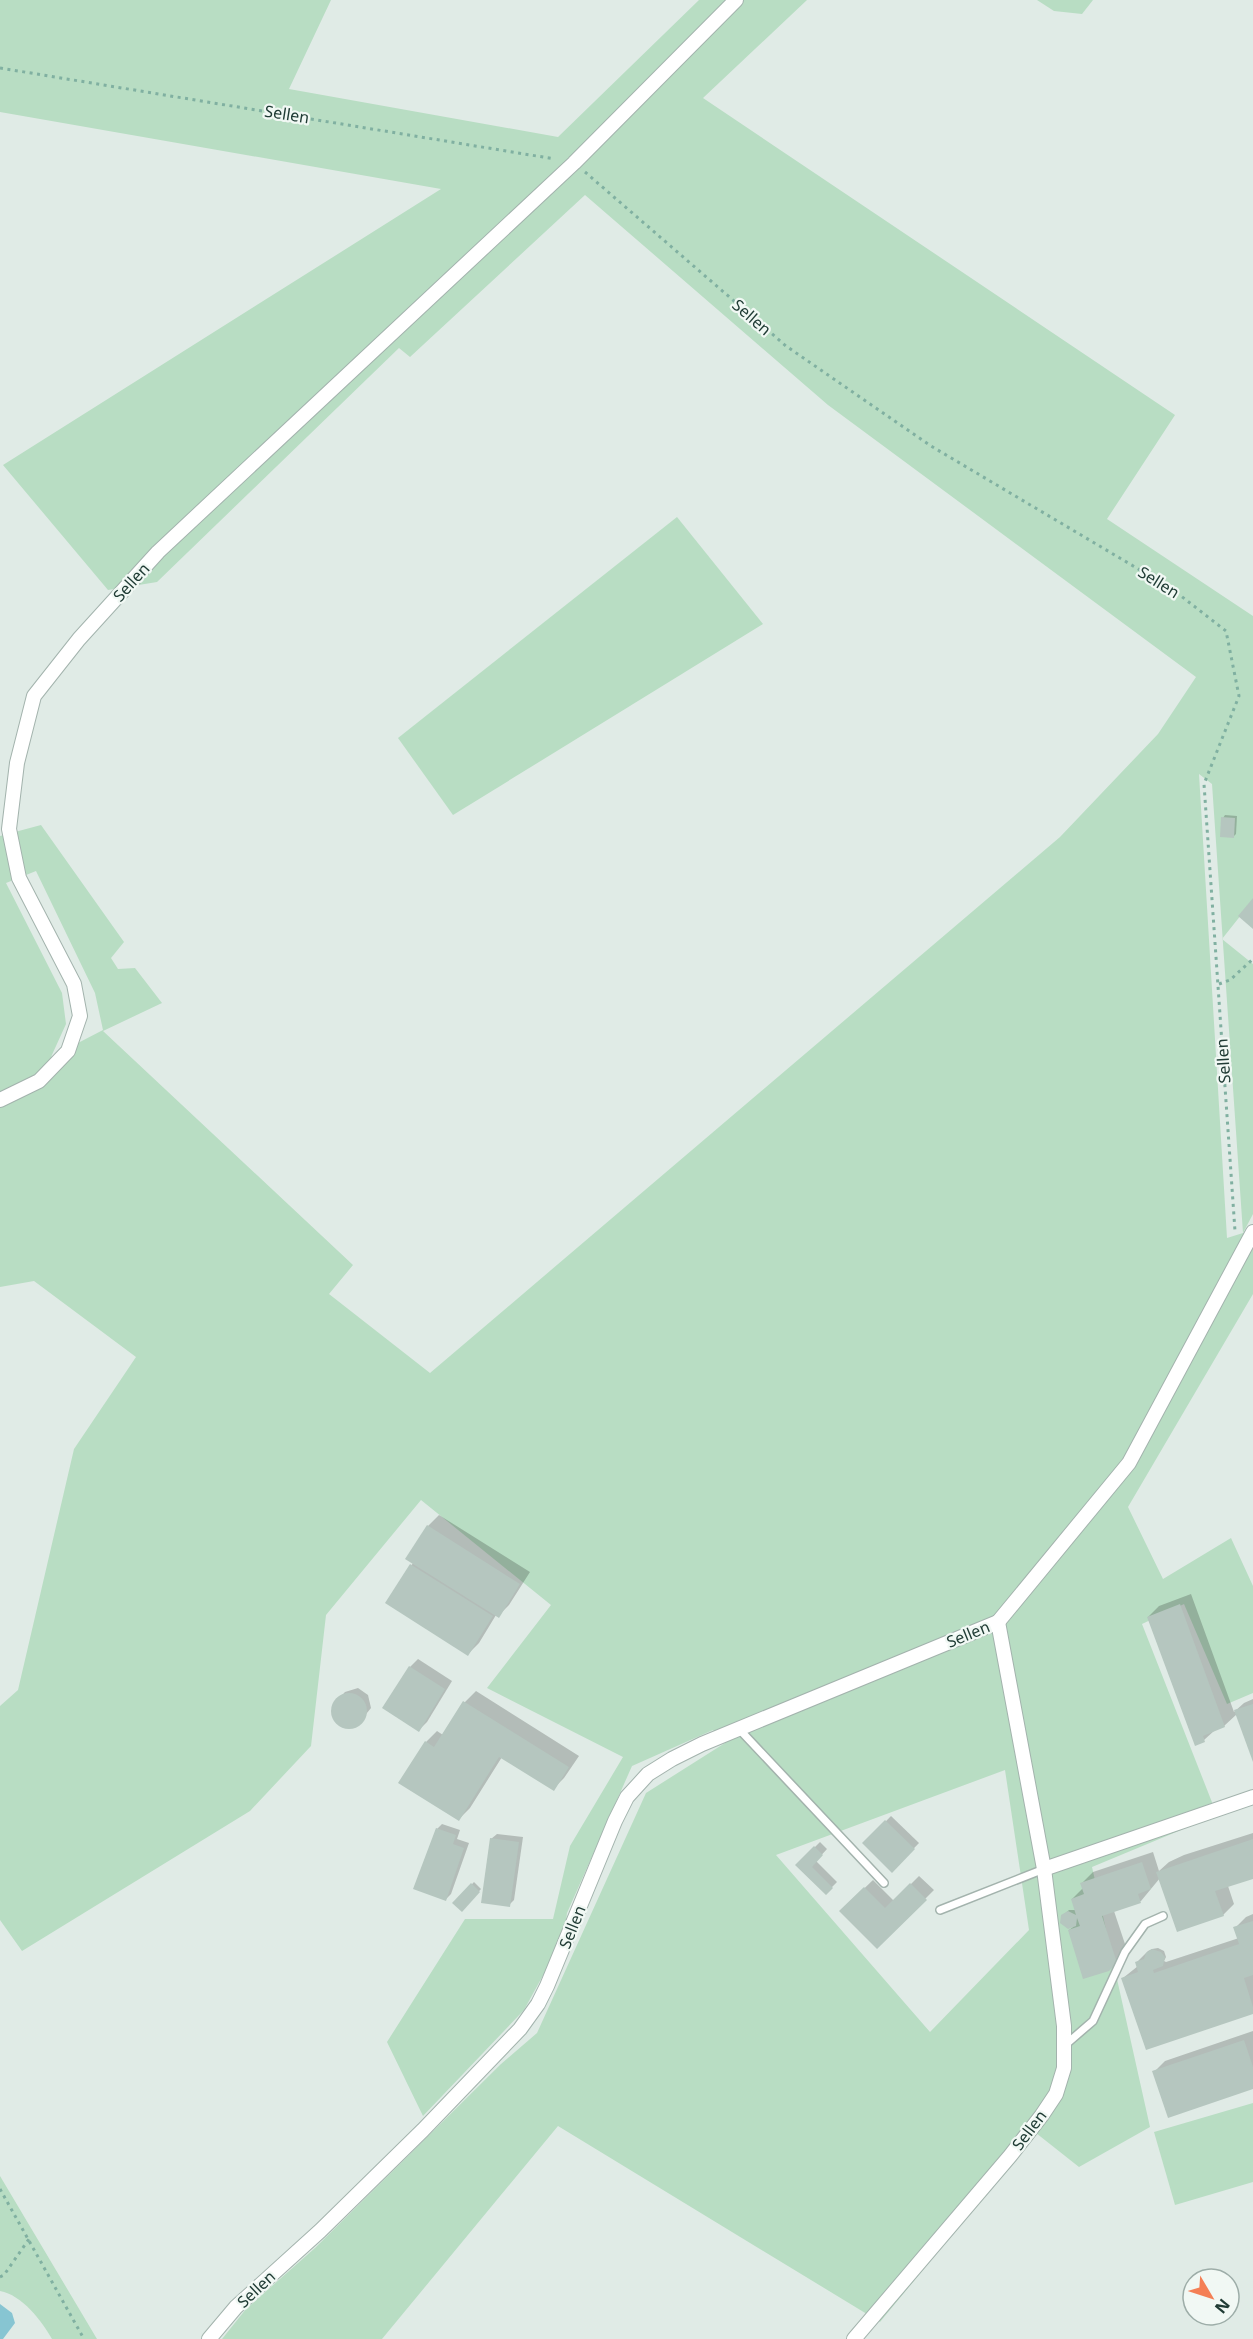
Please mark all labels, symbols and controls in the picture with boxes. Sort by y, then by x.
street label: Sellen [263,100,311,128]
street label: Sellen [728,294,776,340]
street label: Sellen [108,558,154,606]
street label: Sellen [1134,561,1184,603]
street label: Sellen [1210,1038,1236,1084]
street label: Sellen [943,1615,993,1653]
street label: Sellen [553,1902,591,1952]
street label: Sellen [1007,2105,1051,2155]
street label: Sellen [232,2266,280,2312]
north arrow [1181,2267,1241,2327]
text: N [1210,2294,1235,2318]

